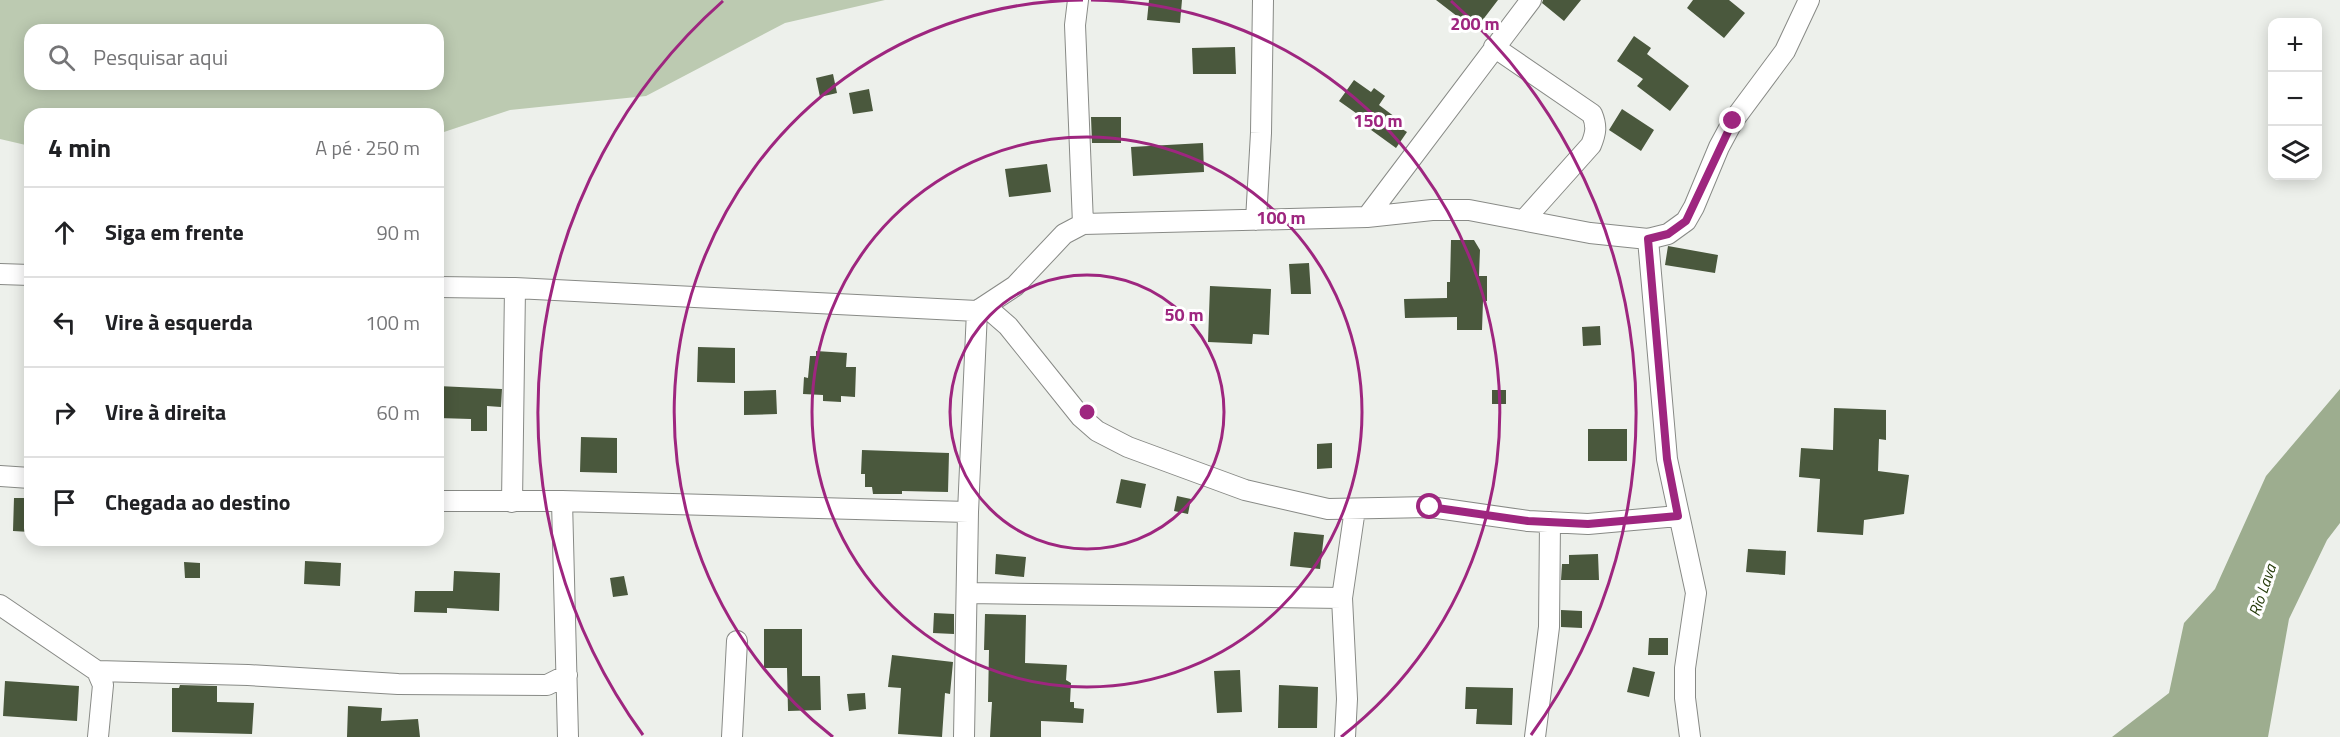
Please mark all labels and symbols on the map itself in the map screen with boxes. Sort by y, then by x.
text: 200 m [1450,10,1500,37]
text: 150 m [1353,107,1403,134]
route end [1719,107,1745,133]
text: 100 m [1256,204,1306,231]
text: 50 m [1164,301,1204,328]
centre of rings [1077,402,1097,422]
route start [1416,493,1442,519]
water label: Rio Lava [2242,560,2282,619]

